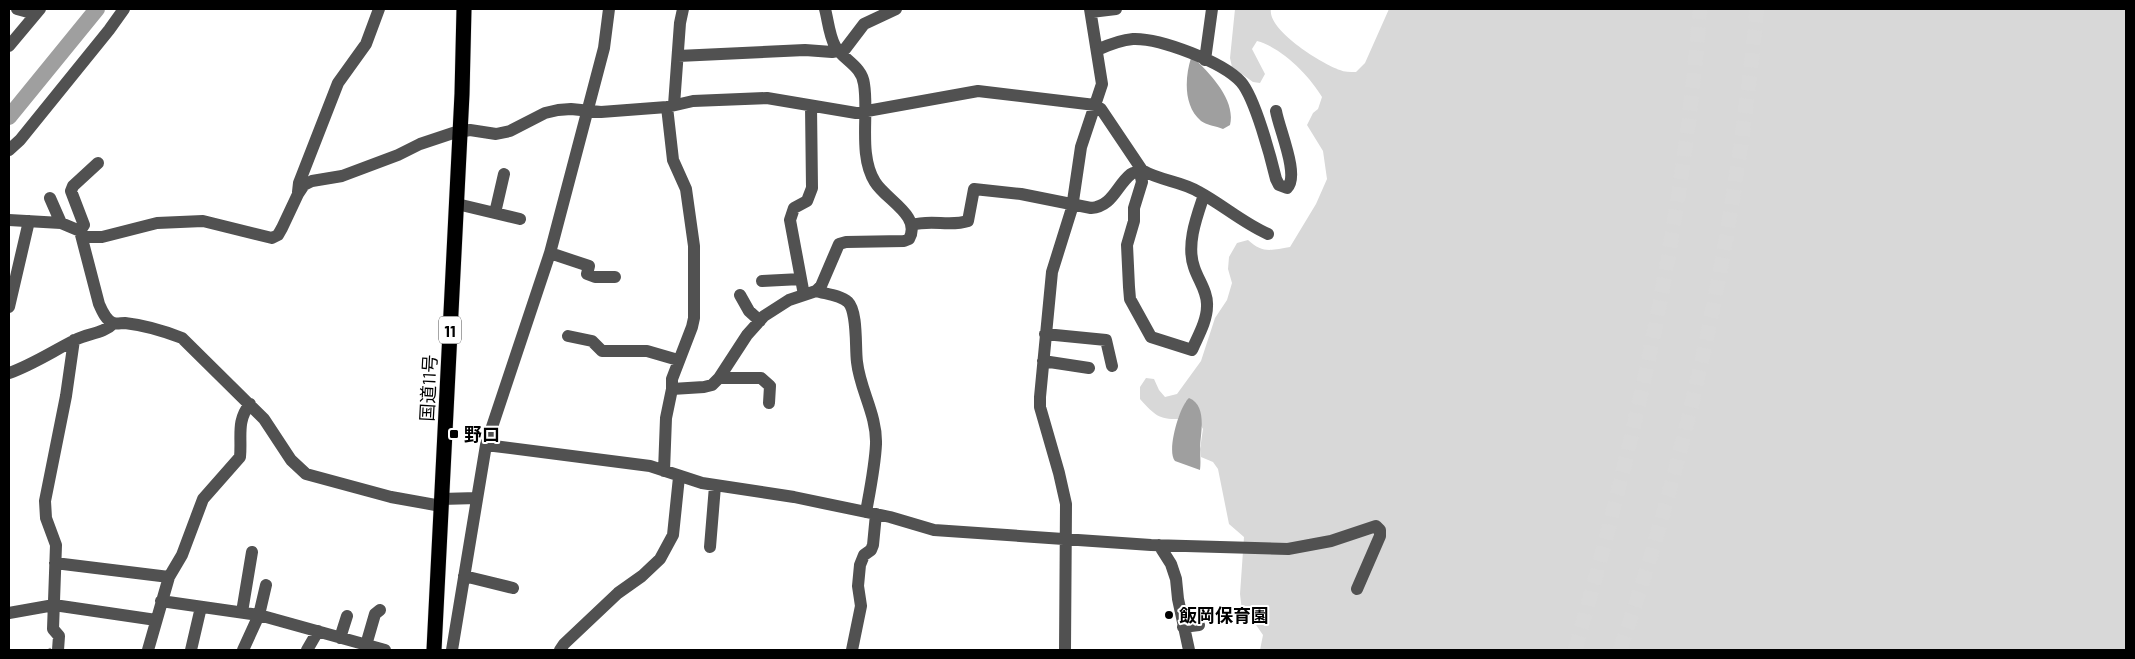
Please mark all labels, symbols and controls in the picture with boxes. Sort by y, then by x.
road number: 11 [439,316,461,344]
street label: 国道11号 [415,354,441,422]
place label: 野口 [464,423,500,445]
marker: 野口 [448,428,460,440]
place label: 飯岡保育園 [1179,604,1269,626]
marker: 飯岡保育園 [1163,609,1175,621]

